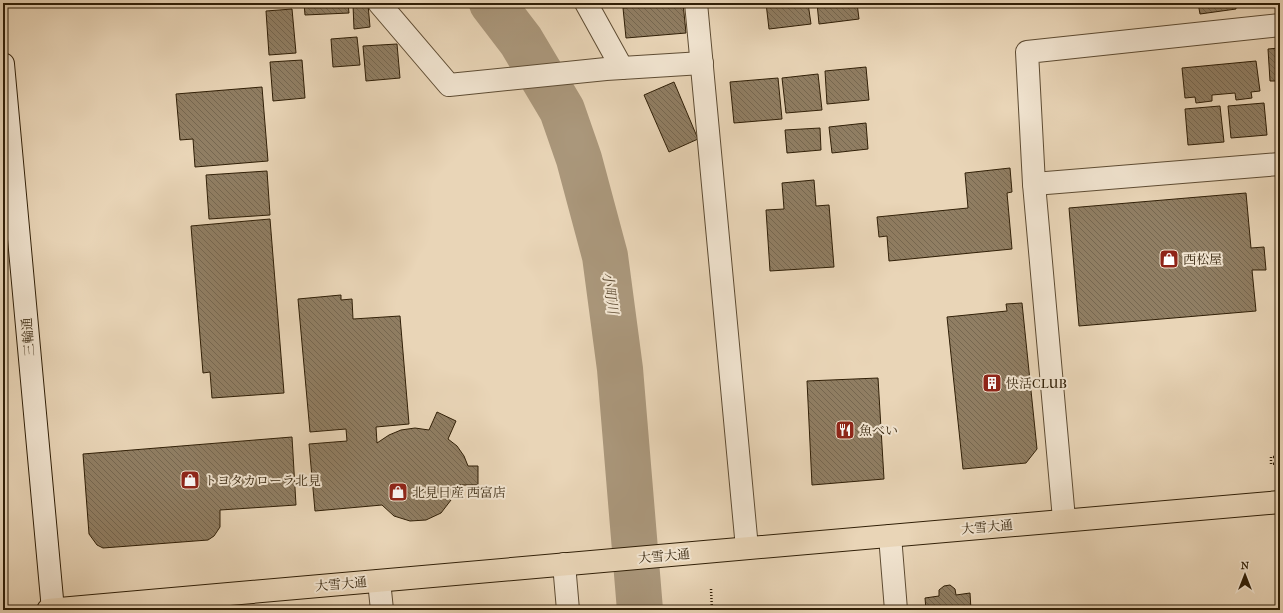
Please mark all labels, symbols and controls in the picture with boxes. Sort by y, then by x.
shop icon: 西松屋 [1158,248,1180,270]
place label: 西松屋 [1183,252,1222,267]
water label: 小町川 [599,271,622,317]
street label: 三輪通 [19,317,37,357]
building icon: 快活CLUB [981,372,1003,394]
place label: 快活CLUB [1006,376,1067,391]
restaurant icon: 魚べい [834,419,856,441]
place label: 魚べい [859,423,898,438]
shop icon: トヨタカローラ北見 [179,469,201,491]
place label: トヨタカローラ北見 [204,473,321,488]
shop icon: 北見日産 西富店 [387,481,409,503]
place label: 北見日産 西富店 [412,485,506,500]
street label: 大雪大通 [960,517,1014,537]
street label: 大雪大通 [637,546,691,566]
north arrow [1225,555,1265,595]
text: N [1241,559,1250,572]
street label: 大雪大通 [314,574,368,594]

